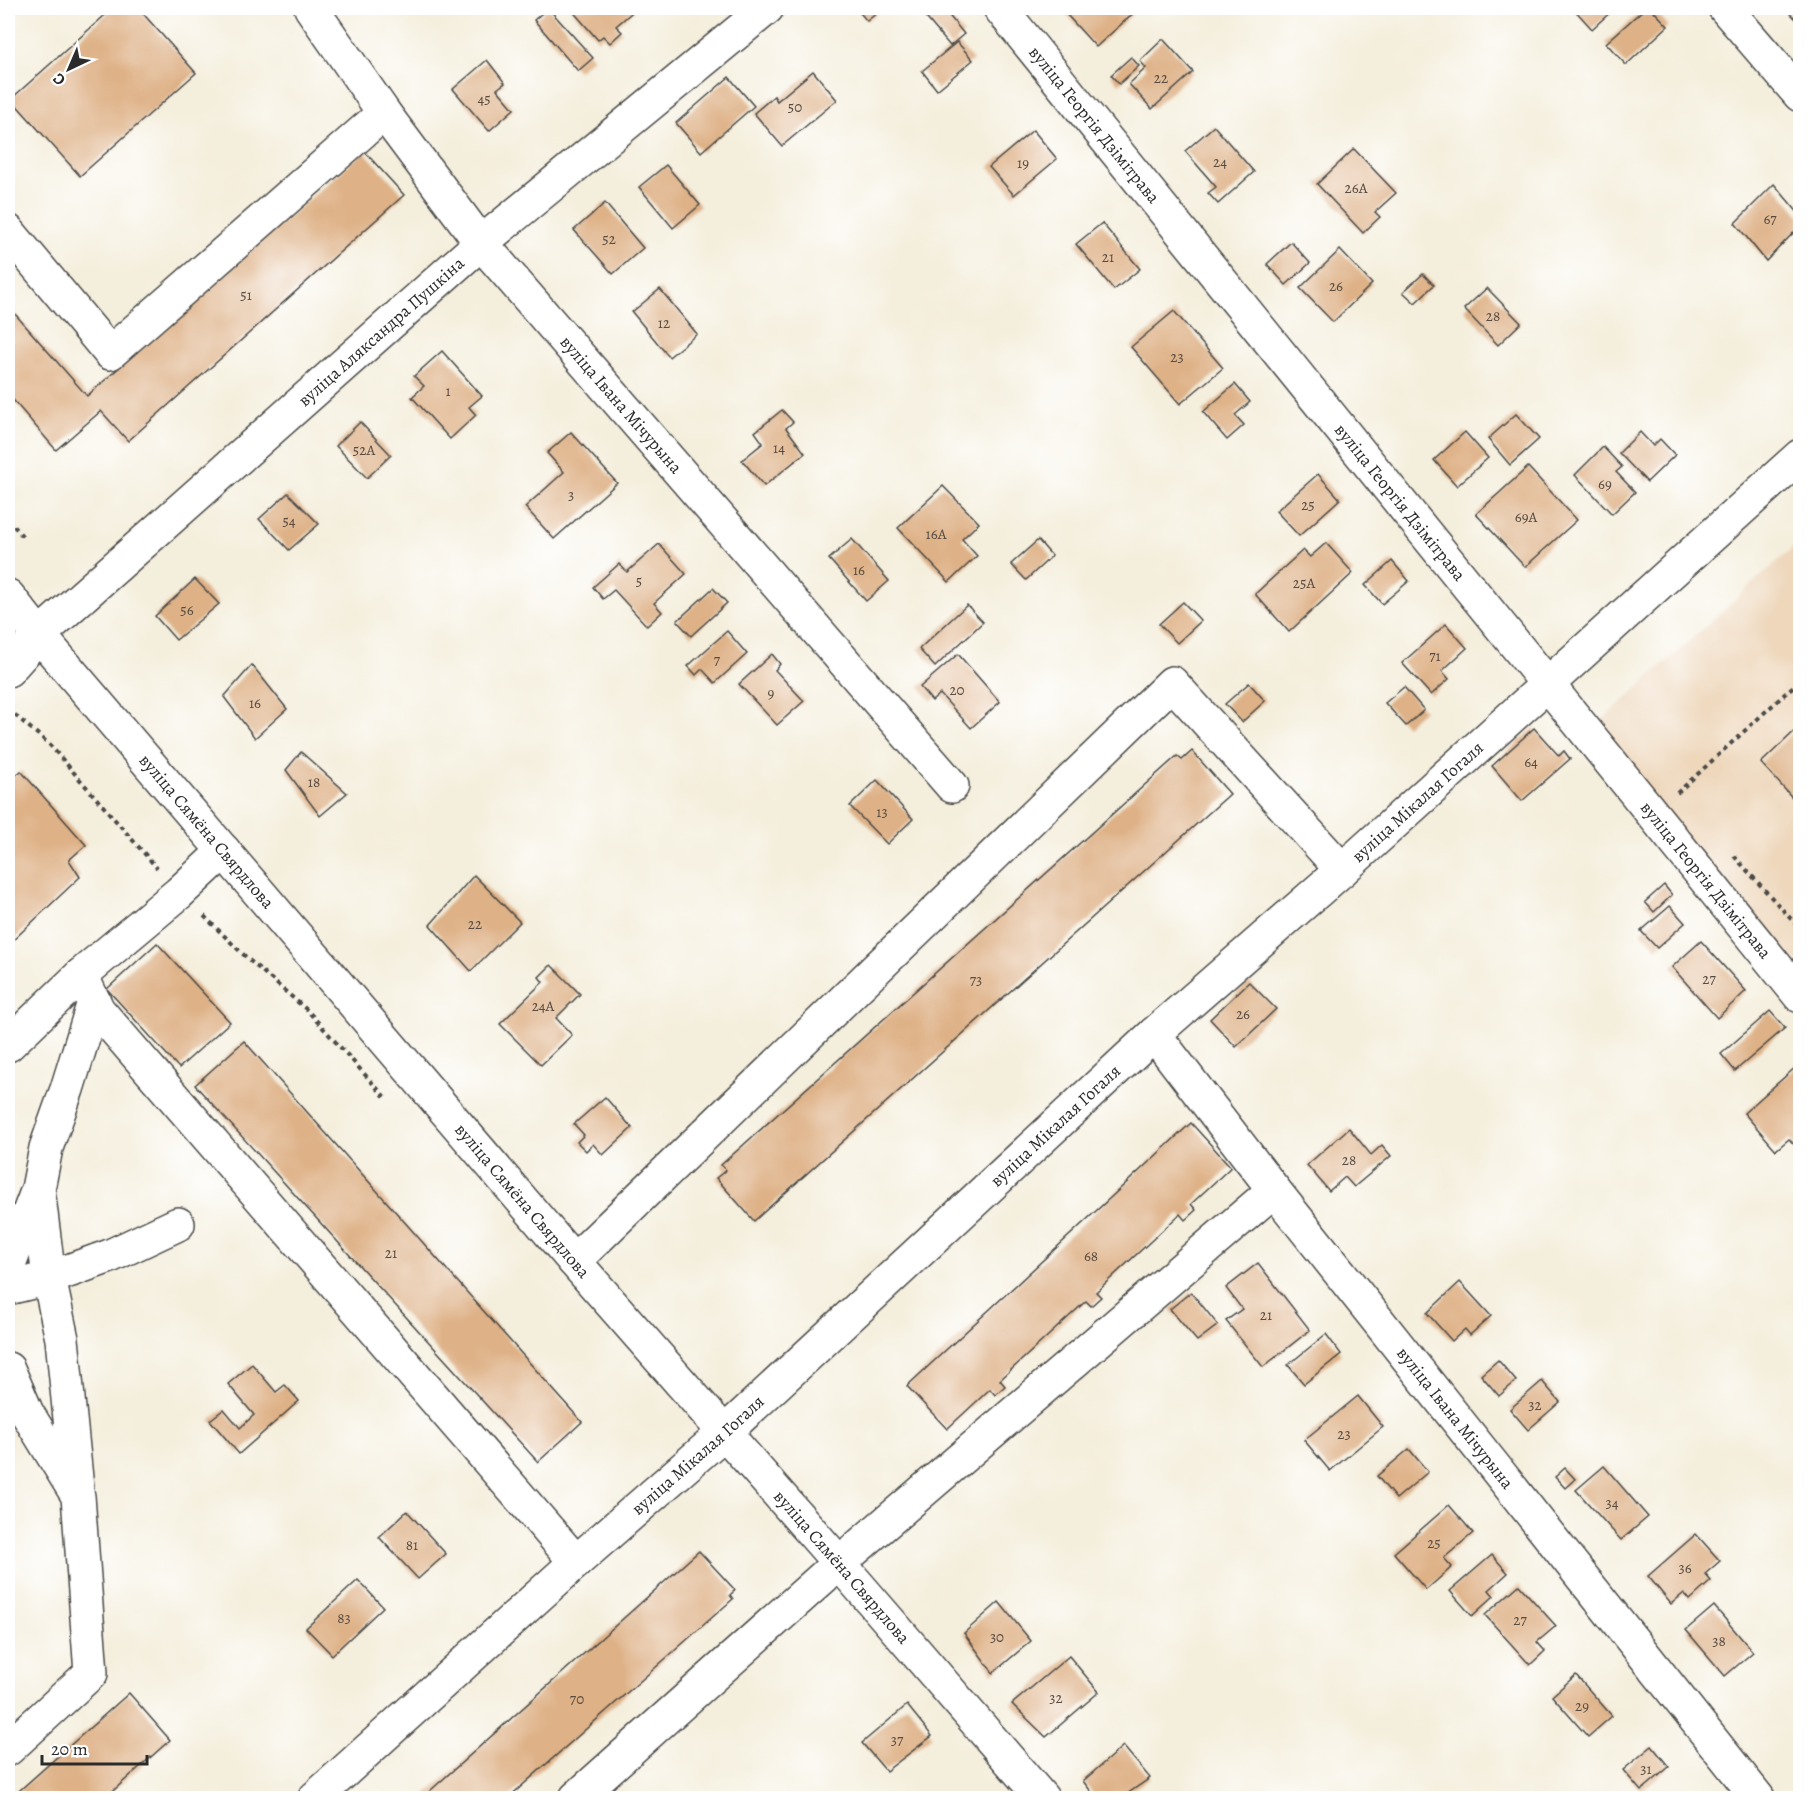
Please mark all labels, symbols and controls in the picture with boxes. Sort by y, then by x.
north arrow [39,39,99,99]
street label: вуліца Георгія Дзімітрава [1023,41,1166,209]
text: С [48,68,70,90]
house number: 22 [1154,68,1168,88]
house number: 45 [477,89,491,109]
house number: 50 [788,97,802,117]
house number: 24 [1213,152,1227,172]
house number: 19 [1017,153,1029,173]
house number: 26А [1345,178,1368,198]
house number: 67 [1763,209,1777,229]
house number: 52 [602,229,616,249]
house number: 21 [1102,247,1114,267]
street label: вуліца Аляксандра Пушкіна [293,251,470,412]
house number: 26 [1329,276,1343,296]
house number: 51 [240,285,252,305]
house number: 28 [1486,306,1500,326]
house number: 12 [658,313,670,333]
street label: вуліца Івана Мічурына [555,330,688,479]
house number: 23 [1170,347,1184,367]
house number: 1 [445,381,451,401]
street label: вуліца Георгія Дзімітрава [1329,419,1472,587]
house number: 14 [773,438,785,458]
house number: 52А [353,440,375,460]
house number: 69 [1598,474,1612,494]
house number: 3 [568,485,574,505]
house number: 25 [1301,495,1315,515]
house number: 69А [1515,507,1537,527]
house number: 54 [282,511,296,531]
house number: 16А [926,524,947,544]
house number: 16 [853,560,865,580]
house number: 5 [636,571,642,591]
house number: 25А [1293,573,1315,593]
house number: 56 [180,600,194,620]
house number: 71 [1429,646,1441,666]
house number: 7 [714,650,721,670]
house number: 20 [949,680,965,700]
house number: 9 [768,683,775,703]
house number: 16 [249,693,261,713]
street label: вуліца Мікалая Гогаля [1346,736,1489,868]
street label: вуліца Сямёна Свярдлова [134,749,280,914]
house number: 64 [1524,752,1538,772]
house number: 18 [308,772,320,792]
street label: вуліца Георгія Дзімітрава [1635,796,1778,964]
house number: 13 [876,802,888,822]
house number: 22 [468,914,482,934]
house number: 27 [1702,969,1716,989]
house number: 73 [970,970,982,990]
house number: 24А [532,996,555,1016]
house number: 26 [1236,1004,1250,1024]
street label: вуліца Мікалая Гогаля [985,1059,1126,1192]
street label: вуліца Сямёна Свярдлова [449,1118,596,1284]
house number: 28 [1342,1150,1356,1170]
house number: 21 [385,1243,397,1263]
house number: 68 [1084,1246,1098,1266]
house number: 21 [1260,1305,1272,1325]
street label: вуліца Івана Мічурына [1391,1342,1520,1494]
street label: вуліца Мікалая Гогаля [626,1390,769,1520]
house number: 32 [1528,1395,1542,1415]
house number: 23 [1337,1424,1351,1444]
street label: вуліца Сямёна Свярдлова [768,1485,916,1650]
house number: 34 [1605,1493,1619,1513]
house number: 25 [1427,1533,1441,1553]
house number: 81 [406,1535,418,1555]
house number: 36 [1678,1558,1692,1578]
house number: 83 [337,1608,351,1628]
house number: 27 [1513,1610,1527,1630]
house number: 30 [990,1627,1004,1647]
house number: 38 [1712,1631,1726,1651]
house number: 32 [1049,1688,1063,1708]
house number: 70 [570,1689,584,1709]
house number: 29 [1575,1696,1589,1716]
scale bar [42,1728,147,1766]
house number: 37 [891,1730,904,1750]
text: 20 m [51,1737,88,1761]
house number: 31 [1640,1759,1652,1779]

